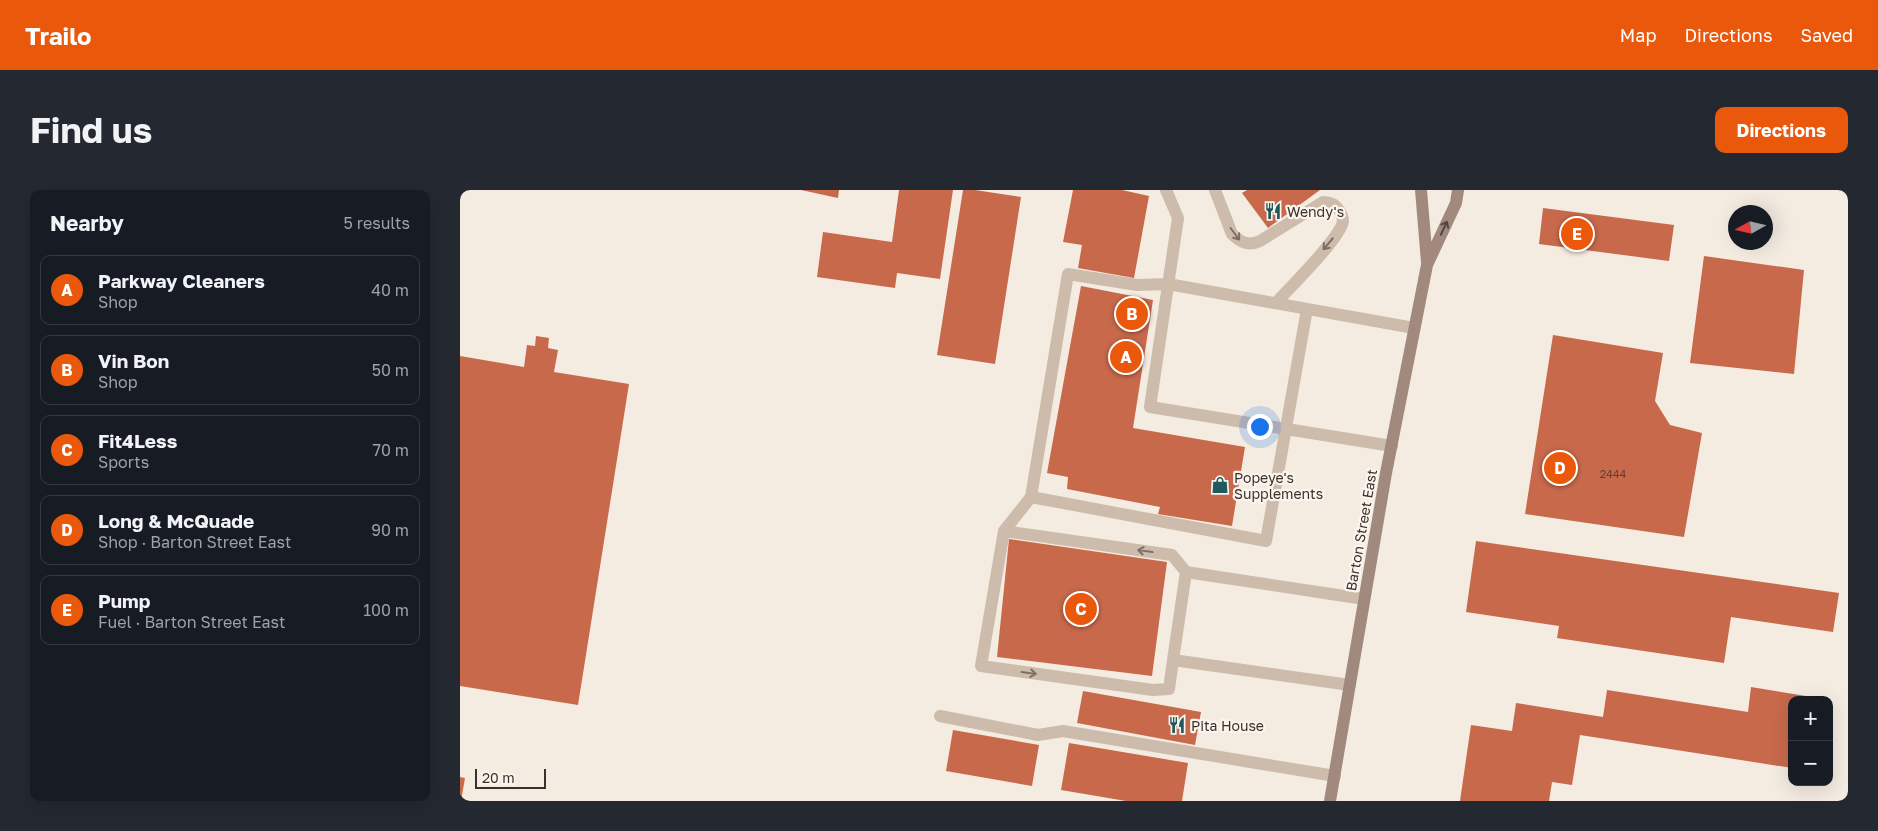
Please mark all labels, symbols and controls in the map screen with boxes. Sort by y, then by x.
text: Trailo [25,21,91,50]
text: Map [1620,24,1656,46]
text: Directions [1684,24,1772,46]
text: Saved [1800,24,1853,46]
button: Directions [1715,107,1848,153]
text: Find us [30,109,152,151]
restaurant icon: Wendy's [1263,201,1283,221]
place label: Wendy's [1287,203,1344,220]
north arrow [1728,205,1773,250]
text: Nearby [50,210,124,236]
text: 5 results [344,213,410,233]
pin: E [1561,215,1593,253]
one-way arrow [1440,221,1449,236]
one-way arrow [1230,227,1240,241]
one-way arrow [1323,238,1334,251]
text: Parkway Cleaners [98,269,265,292]
text: A [61,280,73,300]
text: 40 m [371,280,409,300]
text: Shop [98,292,138,312]
pin: B [1116,295,1148,333]
pin: A [1110,338,1142,376]
text: Vin Bon [98,349,169,372]
text: B [61,360,73,380]
text: 50 m [372,360,409,380]
text: Shop [98,372,138,392]
your location [1247,414,1273,440]
text: Fit4Less [98,429,177,452]
text: C [61,440,73,460]
text: 70 m [372,440,409,460]
pin: D [1544,449,1576,487]
text: Sports [98,452,149,472]
house number: 2444 [1600,467,1627,480]
street label: Barton Street East [1342,468,1380,592]
place label: Popeye's Supplements [1234,469,1323,502]
shop icon: Popeye's Supplements [1210,475,1230,495]
text: Long & McQuade [98,509,254,532]
text: D [61,520,73,540]
text: 90 m [371,520,409,540]
text: Shop · Barton Street East [98,532,291,552]
one-way arrow [1138,546,1154,556]
text: Pump [98,589,150,612]
pin: C [1065,590,1097,628]
text: E [62,600,72,620]
text: 100 m [363,600,409,620]
text: Fuel · Barton Street East [98,612,285,632]
one-way arrow [1021,668,1037,678]
map controls [1788,696,1833,786]
button: + [1788,696,1833,741]
restaurant icon: Pita House [1167,715,1187,735]
place label: Pita House [1191,717,1264,734]
button: − [1788,741,1833,786]
scale bar [475,766,546,789]
text: 20 m [482,769,515,786]

